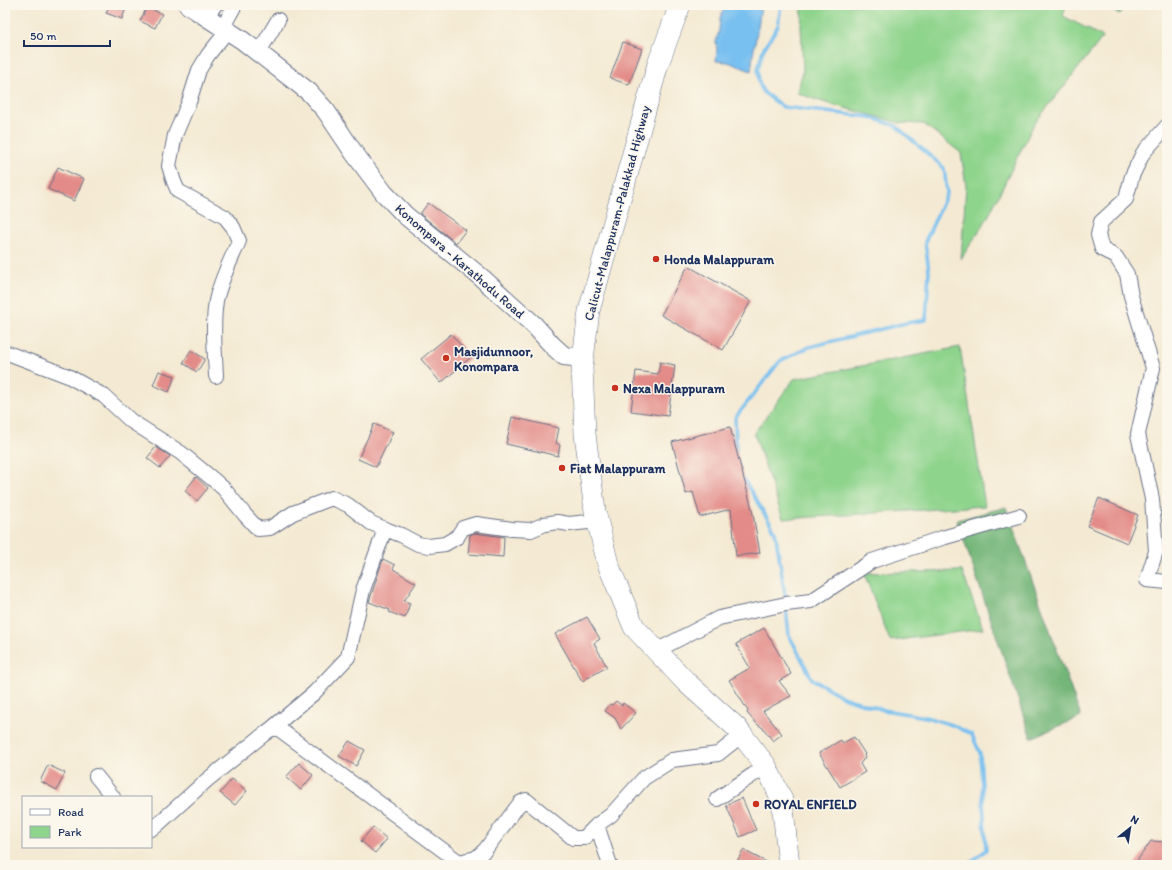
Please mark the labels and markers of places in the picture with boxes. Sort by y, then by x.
place label: Honda Malappuram [664,252,774,268]
marker: Honda Malappuram [651,254,661,264]
place label: Masjidunnoor, Konompara [454,344,533,375]
marker: Masjidunnoor, Konompara [441,353,451,363]
place label: Nexa Malappuram [623,381,725,397]
marker: Nexa Malappuram [610,383,620,393]
place label: Fiat Malappuram [570,461,665,477]
marker: Fiat Malappuram [557,463,567,473]
place label: ROYAL ENFIELD [764,797,857,812]
marker: ROYAL ENFIELD [751,799,761,809]

